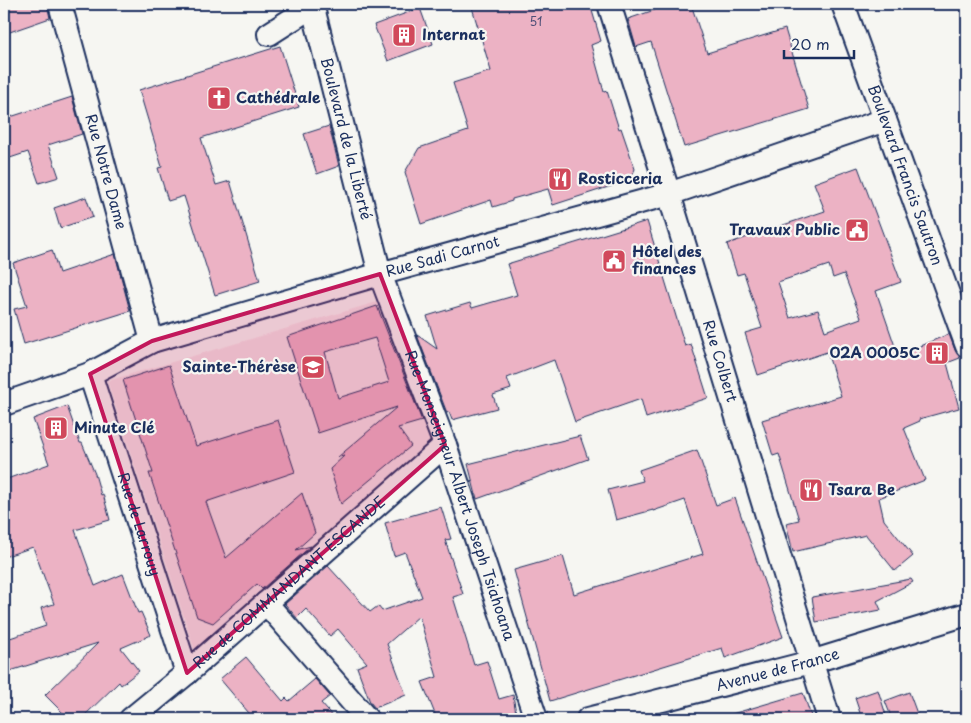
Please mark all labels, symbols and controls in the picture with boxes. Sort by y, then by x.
house number: 51 [530,12,542,30]
building icon: Internat [391,22,417,48]
place label: Internat [422,22,485,45]
scale bar [784,28,854,60]
text: 20 m [791,32,830,55]
street label: Boulevard de la Liberté [316,55,379,222]
street label: Boulevard Francis Sautron [863,81,950,268]
church icon: Cathédrale [206,85,232,111]
place label: Cathédrale [236,85,321,108]
street label: Rue Notre Dame [81,111,134,232]
restaurant icon: Rosticceria [547,166,573,192]
place label: Rosticceria [578,166,663,189]
place label: Travaux Public [729,217,840,240]
public building icon: Travaux Public [844,217,870,243]
street label: Rue Sadi Carnot [383,228,502,282]
place label: Hôtel des finances [632,239,702,279]
public building icon: Hôtel des finances [601,248,627,274]
street label: Rue Colbert [698,317,745,405]
place label: 02A 0005C [829,340,920,363]
building icon: 02A 0005C [924,340,950,366]
street label: Rue Monseigneur Albert Joseph Tsiahoana [400,347,522,644]
place label: Sainte-Thérèse [182,354,296,377]
school or university icon: Sainte-Thérèse [300,354,326,380]
building icon: Minute Clé [43,415,69,441]
place label: Minute Clé [74,415,155,438]
street label: Rue de Larrouy [113,469,168,578]
restaurant icon: Tsara Be [798,477,824,503]
place label: Tsara Be [828,477,895,500]
street label: Rue de COMMANDANT ESCANDE [187,490,390,673]
street label: Avenue de France [713,641,842,696]

